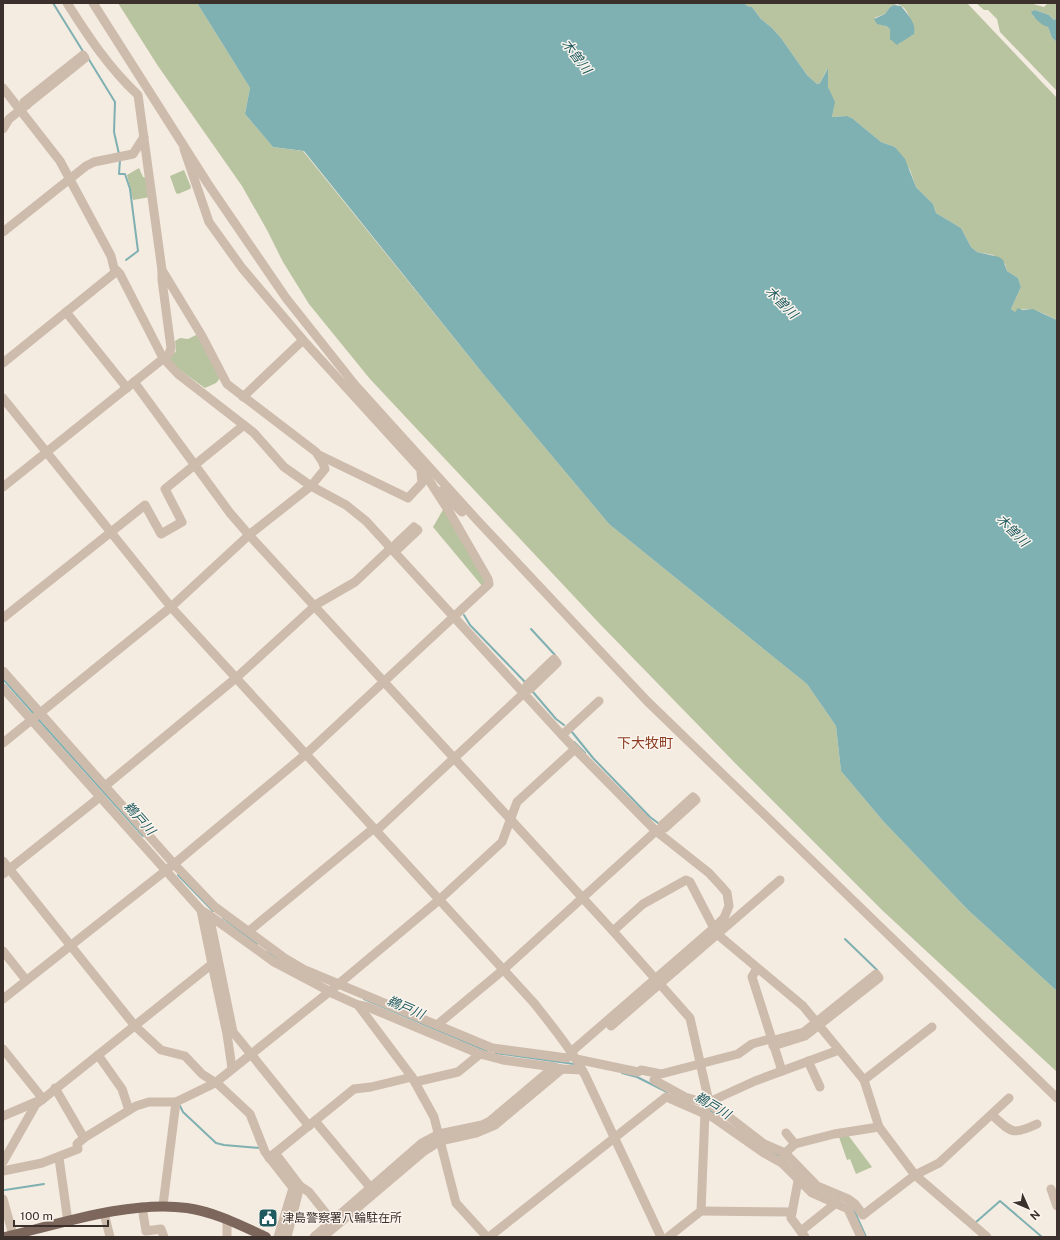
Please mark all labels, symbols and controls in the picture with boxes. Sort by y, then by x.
water label: 木曽川 [559,36,596,78]
water label: 木曽川 [763,283,802,323]
water label: 木曽川 [994,511,1033,551]
district label: 下大牧町 [617,735,673,751]
water label: 鵜戸川 [121,799,160,839]
water label: 鵜戸川 [385,993,429,1023]
water label: 鵜戸川 [692,1089,735,1123]
north arrow [1008,1188,1048,1228]
scale bar [14,1202,108,1228]
public building icon: 津島警察署八輪駐在所 [257,1207,279,1229]
text: N [1028,1208,1042,1222]
text: 100 m [20,1209,53,1223]
place label: 津島警察署八輪駐在所 [282,1211,402,1225]

